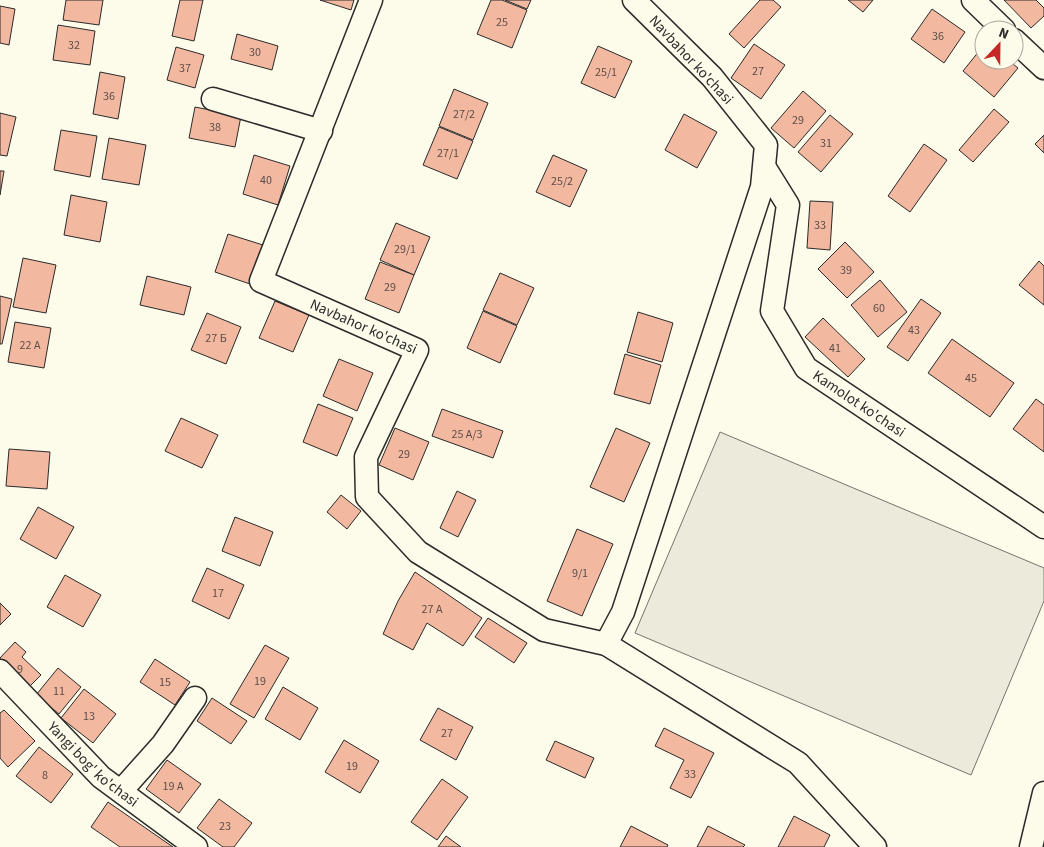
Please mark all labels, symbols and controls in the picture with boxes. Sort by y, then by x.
street label: Navbahor ko'chasi [644,11,738,109]
house number: 25 [496,14,508,31]
north arrow [974,20,1024,70]
text: N [995,23,1012,45]
house number: 36 [932,28,944,45]
house number: 32 [68,37,80,54]
house number: 30 [249,44,261,61]
house number: 37 [179,60,191,77]
house number: 27 [752,63,764,80]
house number: 25/1 [595,64,617,81]
house number: 36 [103,88,115,105]
house number: 27/2 [453,106,475,123]
house number: 29 [792,112,804,129]
house number: 38 [209,119,221,136]
house number: 31 [820,135,832,152]
house number: 27/1 [437,145,459,162]
house number: 40 [260,172,272,189]
house number: 25/2 [551,173,573,190]
house number: 33 [814,217,826,234]
house number: 29/1 [394,241,416,258]
house number: 39 [840,262,852,279]
house number: 29 [384,279,396,296]
street label: Navbahor ko'chasi [307,293,421,359]
house number: 60 [873,300,885,317]
house number: 43 [908,322,920,339]
house number: 27 Б [205,330,227,347]
house number: 22 А [20,337,41,354]
house number: 41 [829,340,841,357]
street label: Kamolot ko'chasi [809,365,910,442]
house number: 45 [965,370,977,387]
house number: 25 А/3 [451,426,483,443]
house number: 29 [398,446,410,463]
house number: 9/1 [572,565,588,582]
house number: 17 [212,585,224,602]
house number: 27 А [422,601,443,618]
house number: 9 [17,661,23,678]
house number: 19 [254,673,266,690]
house number: 15 [159,674,171,691]
house number: 11 [53,683,65,700]
house number: 13 [83,708,95,725]
street label: Yangi bog' ko'chasi [42,716,143,812]
house number: 27 [441,725,453,742]
house number: 19 [346,758,358,775]
house number: 33 [684,766,696,783]
house number: 8 [42,767,48,784]
house number: 19 А [163,778,184,795]
house number: 23 [219,818,231,835]

